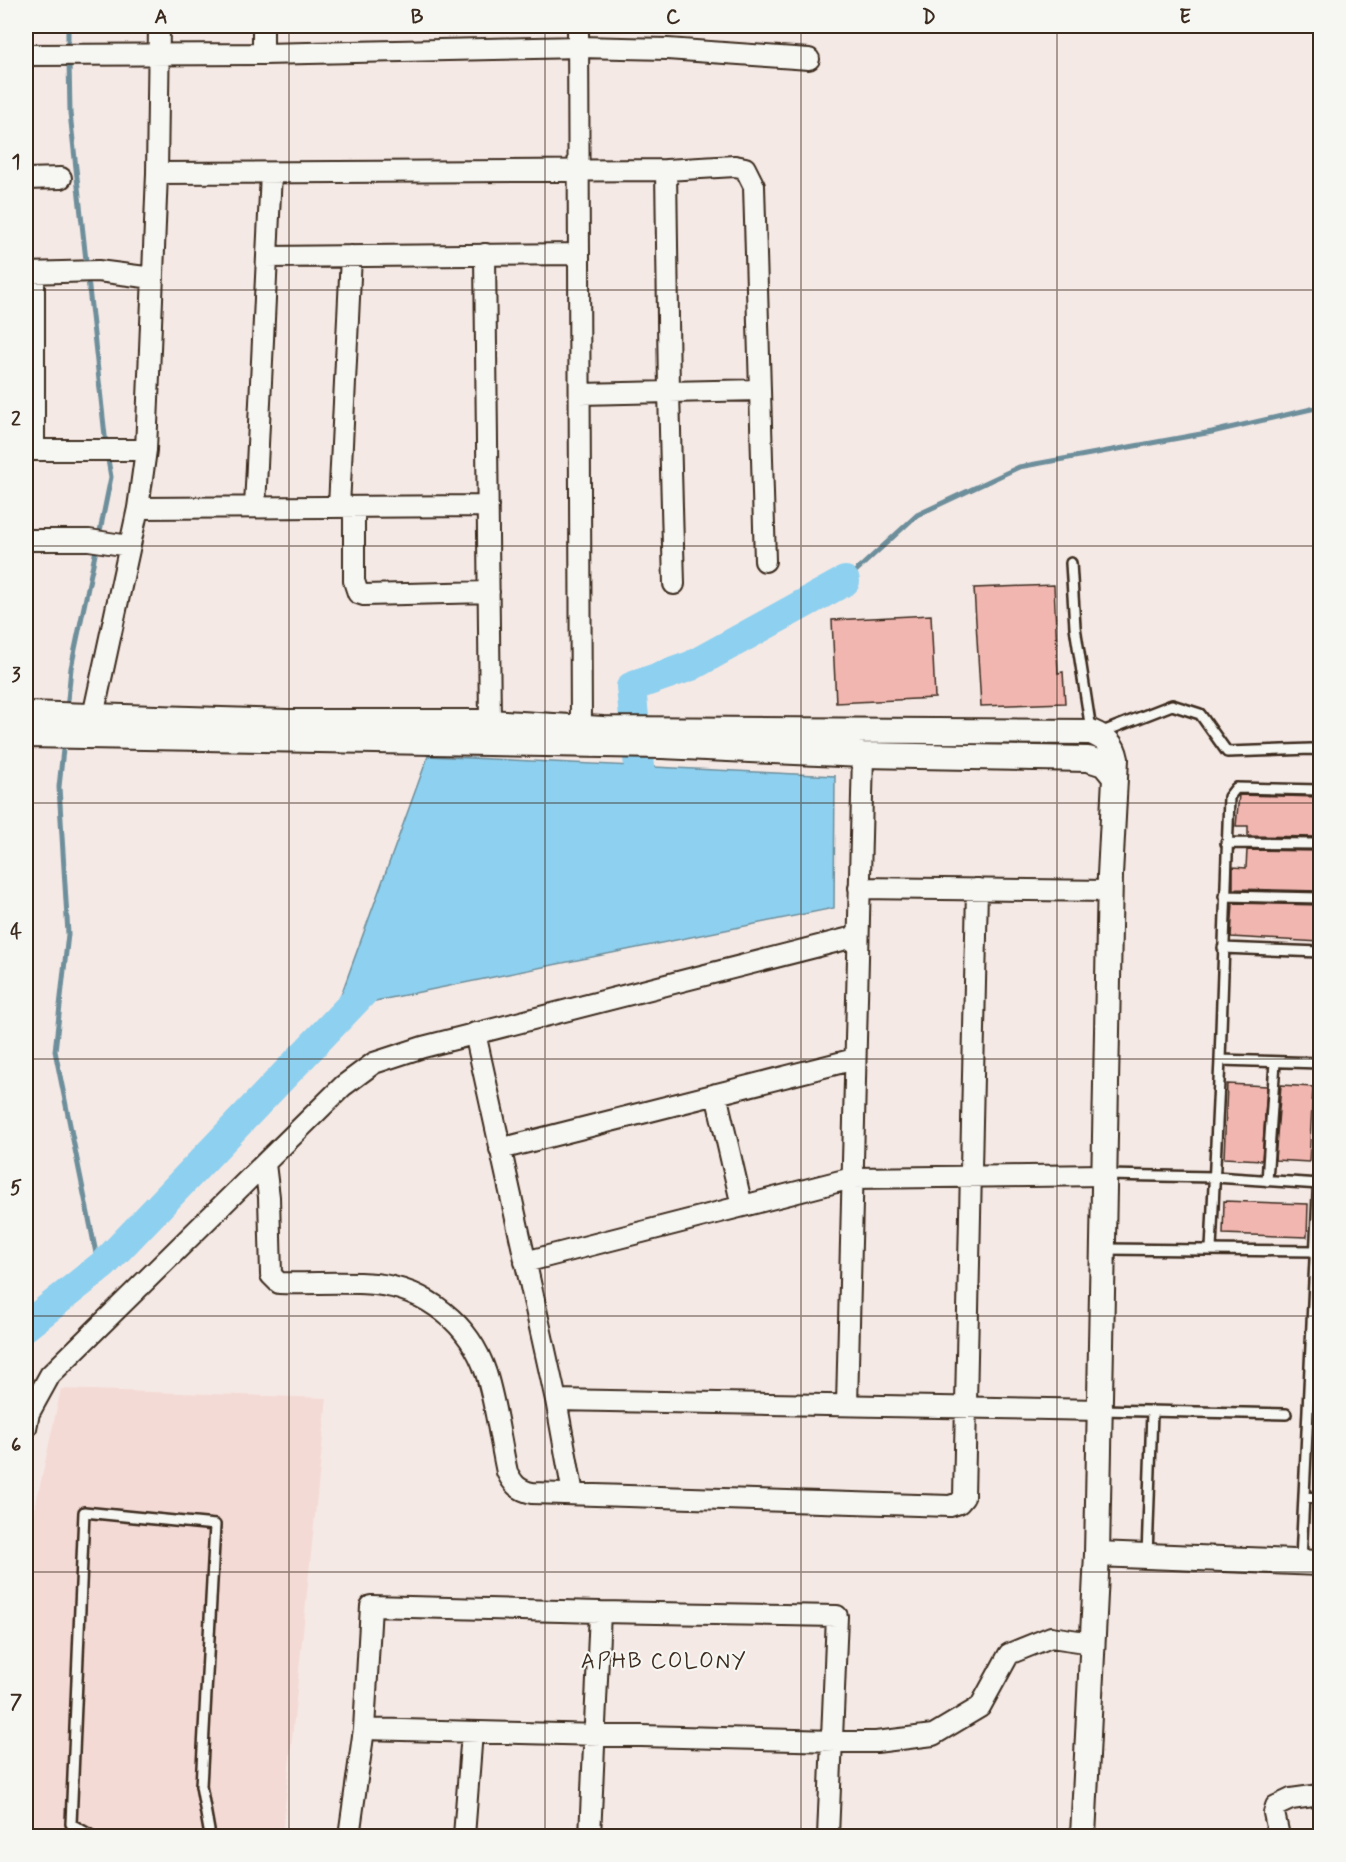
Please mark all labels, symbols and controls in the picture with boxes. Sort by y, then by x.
text: A [154,4,168,31]
text: B [411,4,424,31]
text: C [666,4,681,31]
text: D [922,4,936,31]
text: E [1179,4,1191,31]
text: 1 [12,149,20,176]
text: 2 [11,406,21,433]
text: 3 [11,662,21,689]
text: 4 [10,919,22,946]
text: 5 [10,1175,22,1202]
text: 6 [11,1432,21,1459]
district label: APHB COLONY [581,1648,747,1676]
text: 7 [10,1689,22,1716]

